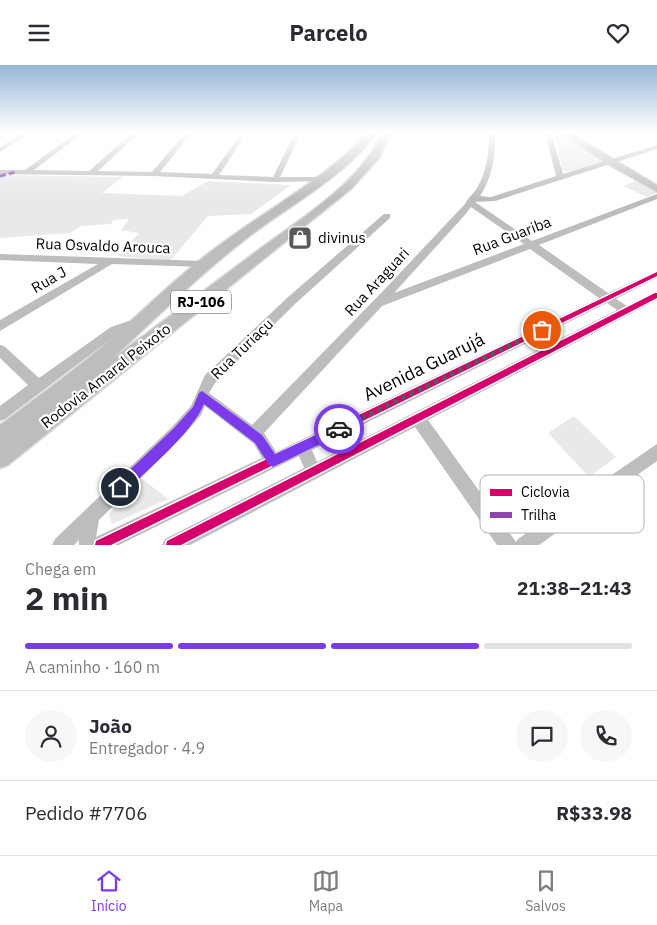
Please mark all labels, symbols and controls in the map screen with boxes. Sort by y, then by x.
text: Parcelo [289,18,368,47]
icon: menu [25,19,53,47]
icon: heart [604,19,632,47]
street label: Rua Guariba [470,212,554,259]
shop icon: divinus [287,225,313,251]
place label: divinus [318,228,366,247]
street label: Rua Osvaldo Arouca [35,234,171,257]
street label: Rua Araguari [340,244,413,320]
street label: Rua J [28,262,70,297]
road number: RJ-106 [171,291,231,313]
pin [521,309,563,351]
street label: Rua Turiaçu [207,314,277,383]
icon: bag [528,316,556,344]
street label: Rodovia Amaral Peixoto [37,319,174,432]
street label: Avenida Guarujá [359,327,489,406]
courier [314,404,364,454]
icon: car [325,415,353,443]
pin [99,466,141,508]
icon: home [106,473,134,501]
legend [480,475,644,533]
text: Ciclovia [521,483,570,501]
text: Trilha [521,506,557,524]
text: Chega em [25,559,96,579]
text: 21:38–21:43 [517,576,632,600]
text: 2 min [25,577,109,619]
text: A caminho · 160 m [25,657,160,677]
button: person [25,710,77,762]
button: chat [516,710,568,762]
button: phone [580,710,632,762]
text: João [89,714,132,738]
text: Entregador · 4.9 [89,738,205,758]
text: Pedido #7706 [25,801,148,825]
text: R$33.98 [556,801,632,825]
tab: Início [91,867,127,915]
tab: Mapa [309,867,343,915]
tab: Salvos [525,867,566,915]

